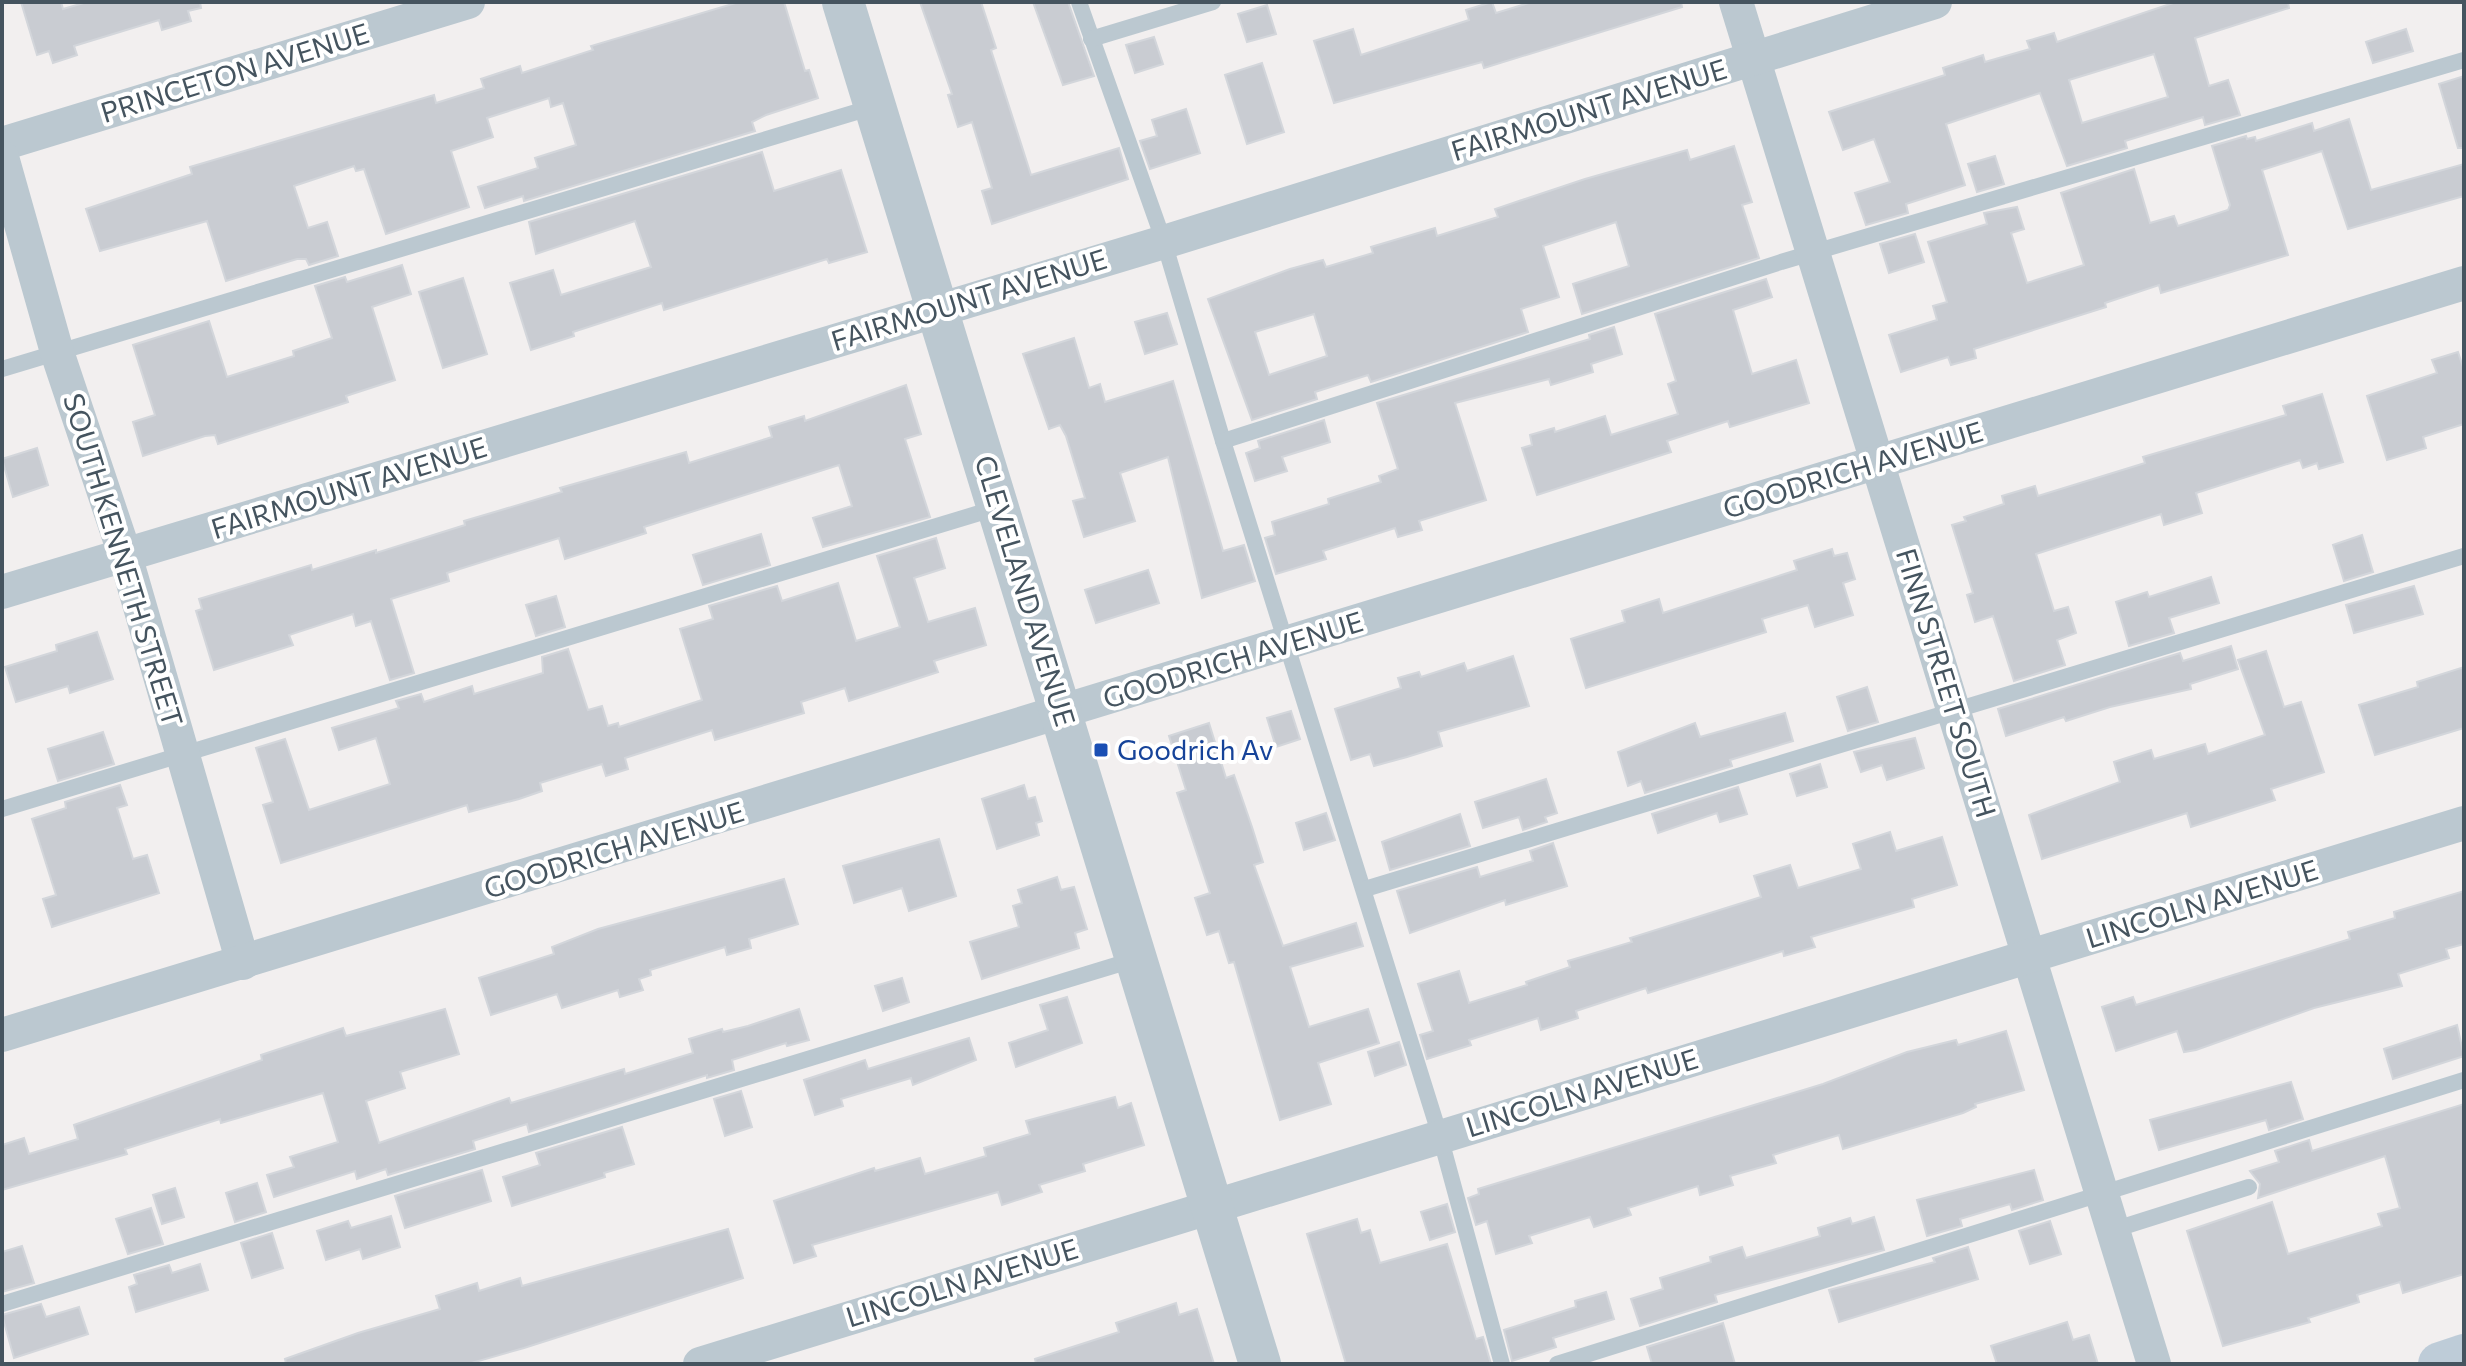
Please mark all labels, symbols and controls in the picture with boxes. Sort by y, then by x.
street label: PRINCETON AVENUE [96,15,373,129]
street label: FAIRMOUNT AVENUE [1447,51,1731,167]
street label: FAIRMOUNT AVENUE [827,241,1111,357]
street label: SOUTH KENNETH STREET [57,389,191,730]
street label: GOODRICH AVENUE [1718,413,1987,525]
street label: FAIRMOUNT AVENUE [207,429,491,545]
street label: CLEVELAND AVENUE [969,451,1083,730]
street label: FINN STREET SOUTH [1890,544,2004,821]
street label: GOODRICH AVENUE [1098,603,1367,715]
place label: Goodrich Av [1117,732,1273,766]
marker: Goodrich Av [1092,741,1110,759]
street label: GOODRICH AVENUE [479,793,748,905]
street label: LINCOLN AVENUE [2082,852,2322,955]
street label: LINCOLN AVENUE [1462,1041,1702,1144]
street label: LINCOLN AVENUE [842,1231,1082,1334]

